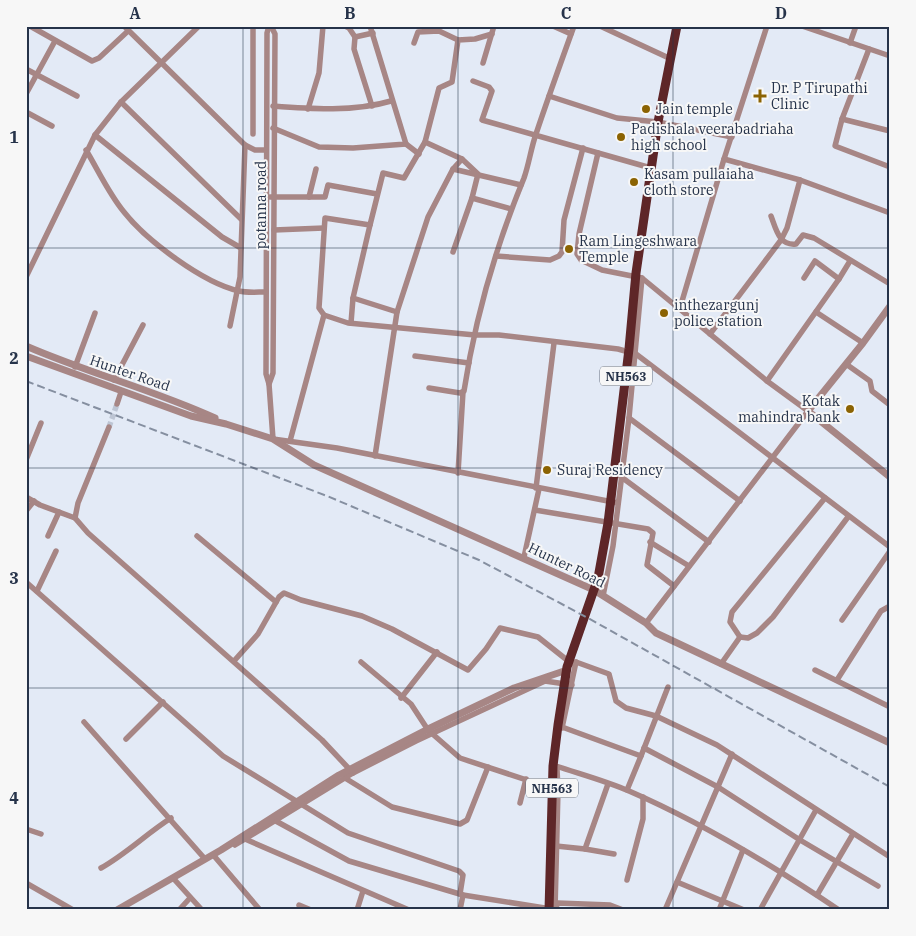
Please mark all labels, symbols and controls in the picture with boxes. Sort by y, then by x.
text: A [129,3,141,23]
text: B [344,3,356,23]
text: C [561,3,571,23]
text: D [775,3,787,23]
place label: Dr. P Tirupathi Clinic [771,79,868,113]
marker: Dr. P Tirupathi Clinic [753,89,767,103]
place label: Jain temple [656,100,733,118]
marker: Jain temple [640,103,652,115]
place label: Padishala veerabadriaha high school [631,120,794,154]
text: 1 [9,127,19,147]
marker: Padishala veerabadriaha high school [615,131,627,143]
street label: potanna road [252,160,270,249]
place label: Kasam pullaiaha cloth store [644,165,754,199]
marker: Kasam pullaiaha cloth store [628,176,640,188]
place label: Ram Lingeshwara Temple [579,232,697,266]
marker: Ram Lingeshwara Temple [563,243,575,255]
place label: inthezargunj police station [674,296,762,330]
marker: inthezargunj police station [658,307,670,319]
text: 2 [9,348,19,368]
street label: Hunter Road [87,351,173,395]
road number: NH563 [600,366,652,386]
place label: Kotak mahindra bank [738,392,841,426]
marker: Kotak mahindra bank [844,403,856,415]
place label: Suraj Residency [557,461,663,479]
marker: Suraj Residency [541,464,553,476]
street label: Hunter Road [525,539,609,592]
text: 3 [9,568,19,588]
road number: NH563 [526,778,578,798]
text: 4 [9,788,19,808]

